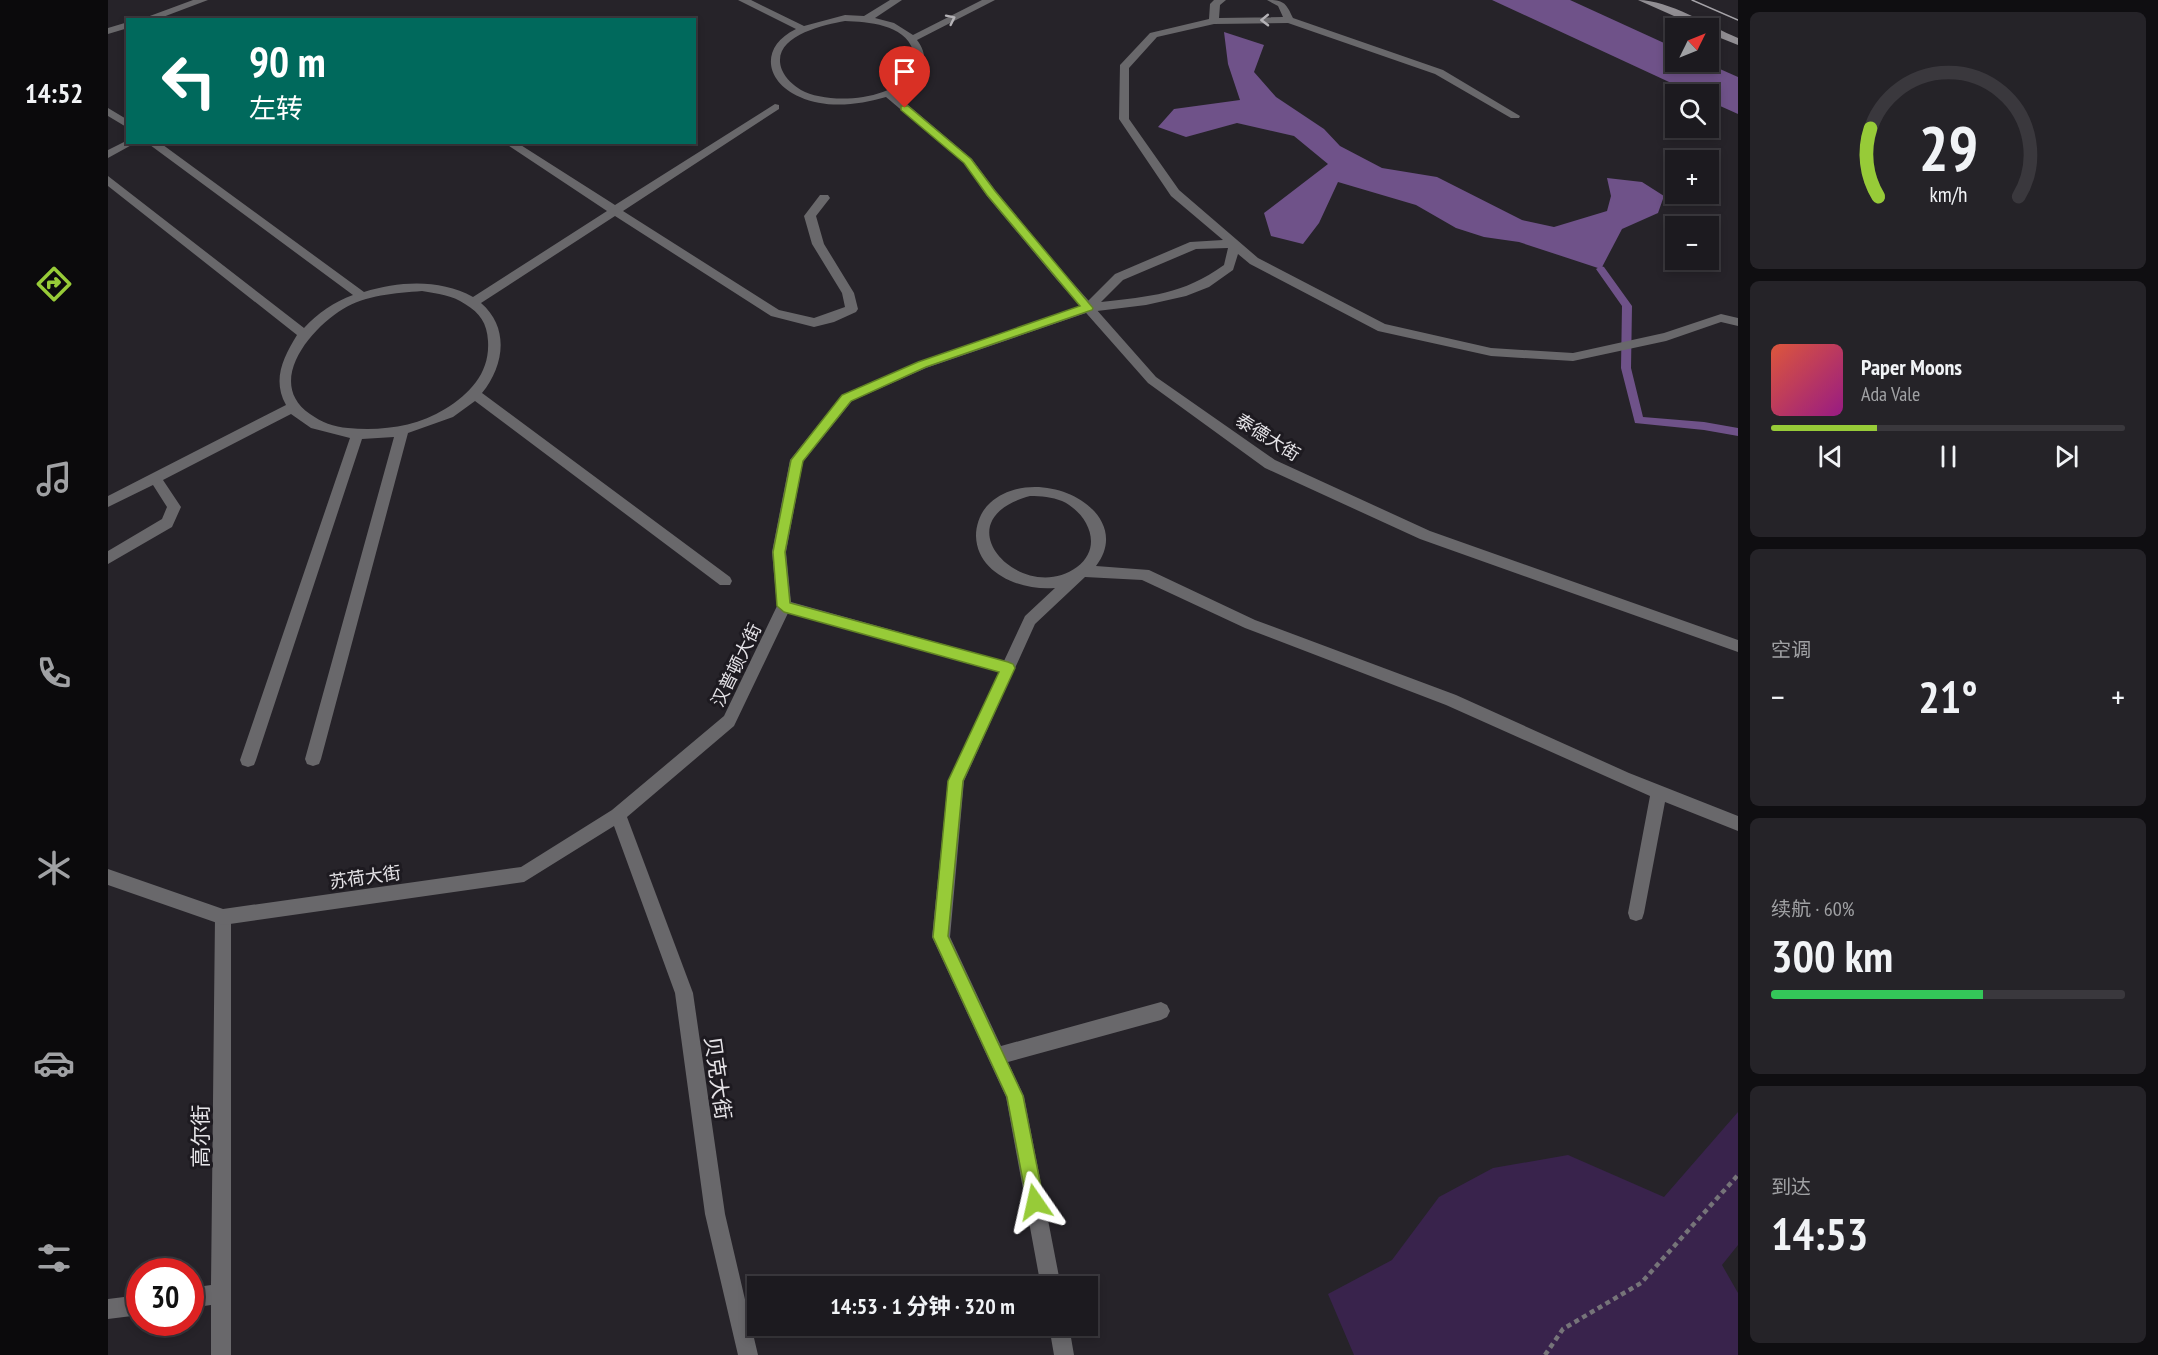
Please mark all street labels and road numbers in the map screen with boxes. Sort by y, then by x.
street label: 泰德大街 [1231,408,1305,466]
street label: 汉普顿大街 [706,620,766,710]
street label: 苏荷大街 [328,861,402,893]
street label: 贝克大街 [699,1035,737,1121]
street label: 高尔街 [187,1105,214,1168]

